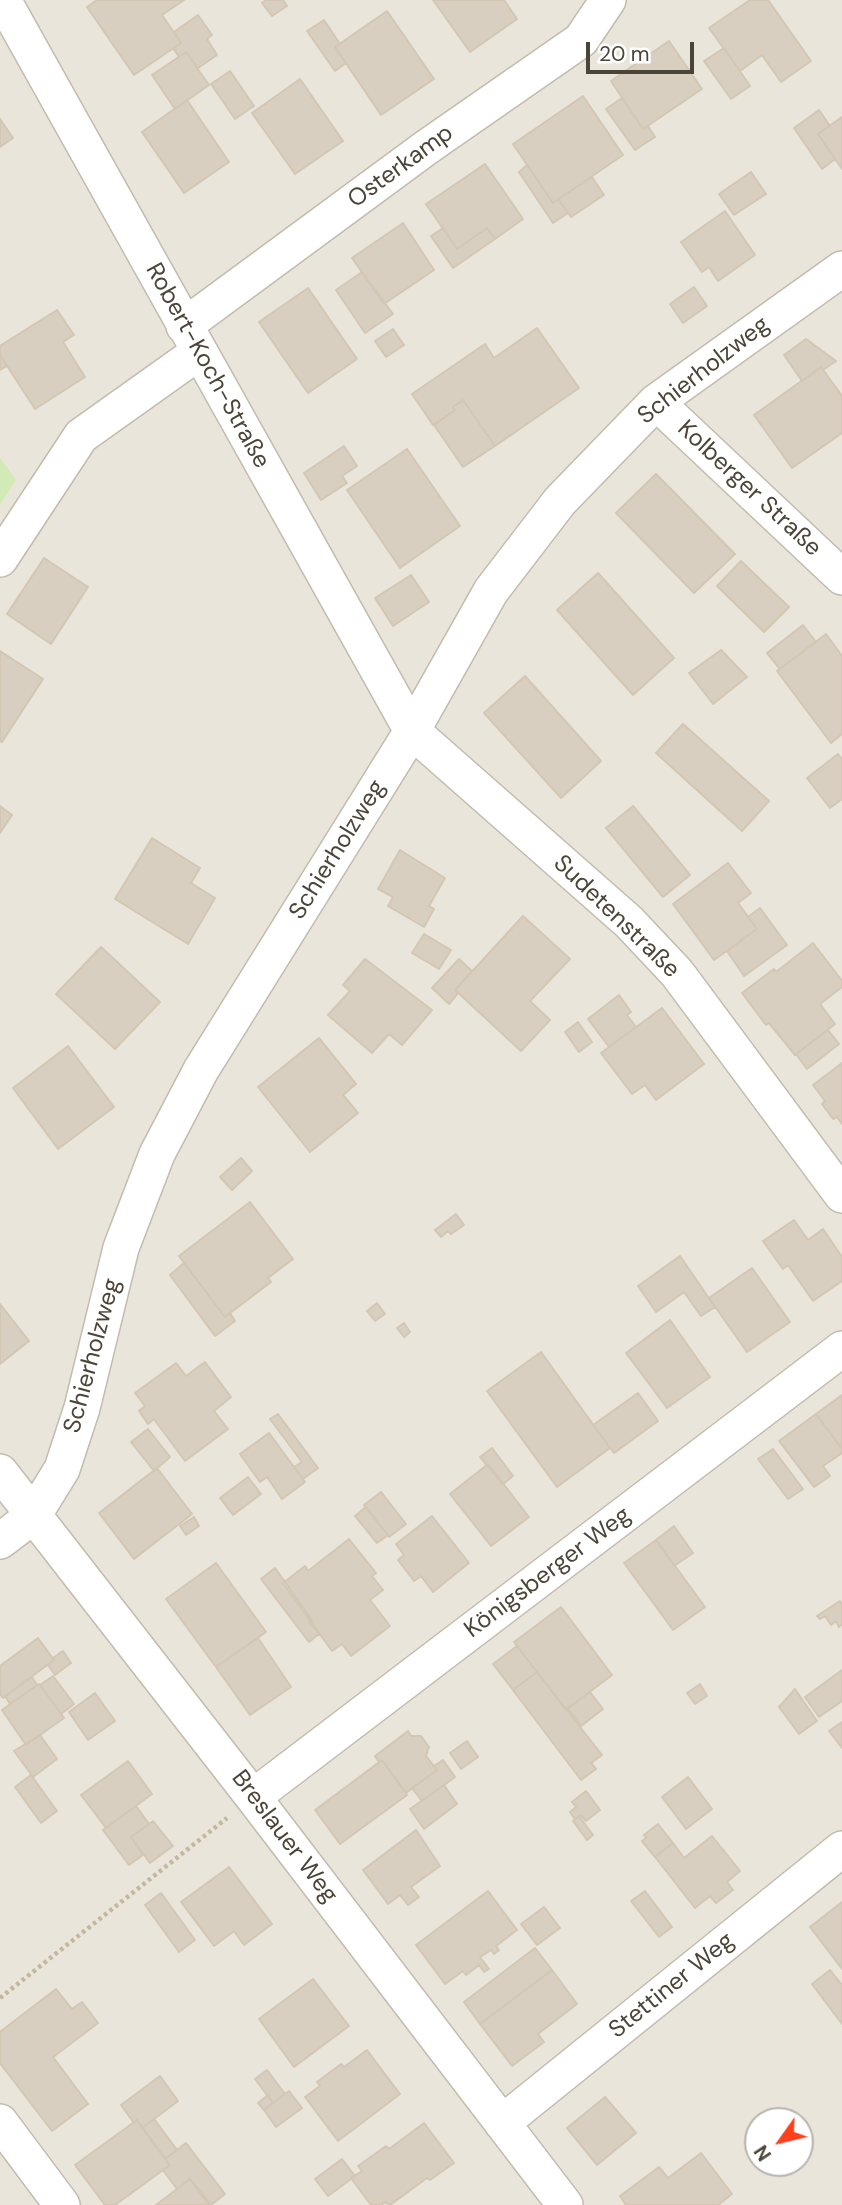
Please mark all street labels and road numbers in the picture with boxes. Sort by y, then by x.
street label: Osterkamp [343,119,459,215]
street label: Robert-Koch-Straße [139,258,275,474]
street label: Schierholzweg [633,311,775,431]
street label: Kolberger Straße [671,415,827,563]
street label: Schierholzweg [284,775,392,925]
street label: Sudetenstraße [547,850,685,984]
street label: Schierholzweg [59,1276,127,1436]
street label: Königsberger Weg [459,1501,637,1645]
street label: Breslauer Weg [225,1765,343,1909]
street label: Stettiner Weg [604,1927,740,2045]

